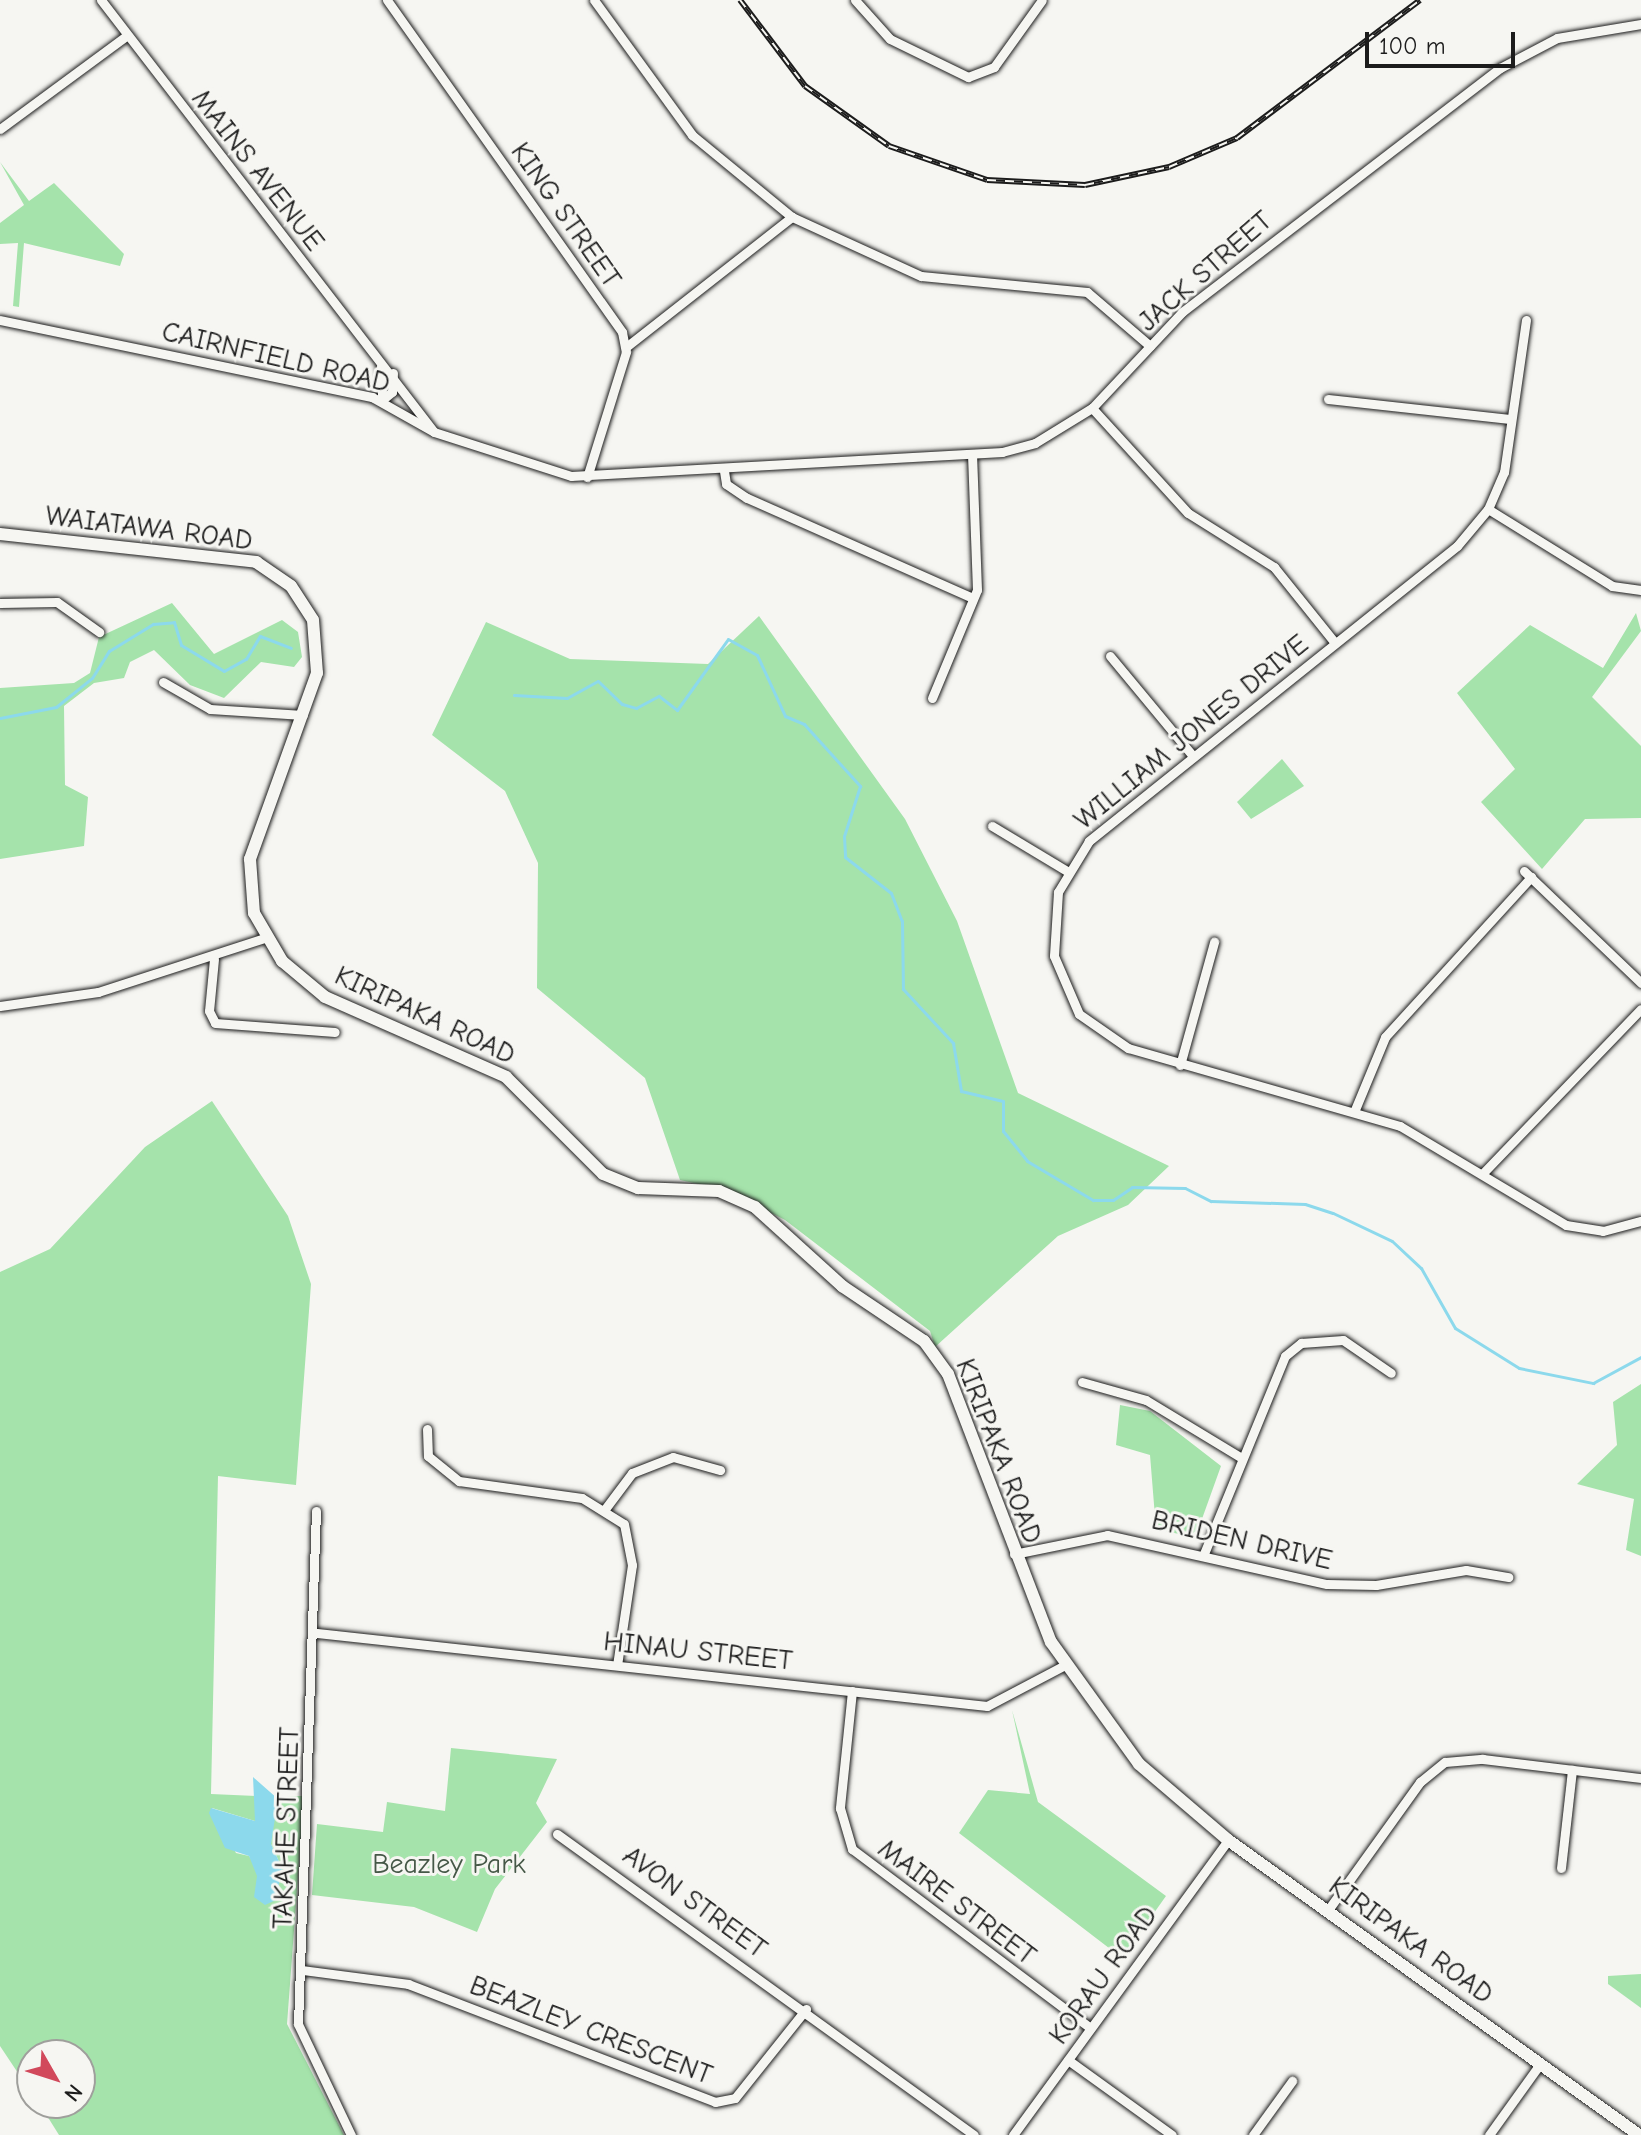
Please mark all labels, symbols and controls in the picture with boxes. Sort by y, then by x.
scale bar [1369,16,1519,66]
text: 100 m [1379,32,1446,60]
street label: MAINS AVENUE [185,83,331,257]
street label: KING STREET [504,136,628,294]
street label: JACK STREET [1131,204,1279,338]
street label: CAIRNFIELD ROAD [159,314,393,400]
street label: WAIATAWA ROAD [44,499,254,557]
street label: WILLIAM JONES DRIVE [1067,627,1315,837]
street label: KIRIPAKA ROAD [330,959,520,1071]
street label: KIRIPAKA ROAD [948,1354,1050,1548]
street label: BRIDEN DRIVE [1148,1503,1336,1577]
street label: HINAU STREET [602,1624,794,1678]
street label: TAKAHE STREET [266,1726,306,1930]
street label: MAIRE STREET [872,1832,1042,1972]
street label: AVON STREET [616,1838,774,1966]
park label: Beazley Park [372,1847,526,1881]
street label: KIRIPAKA ROAD [1322,1869,1500,2011]
street label: KORAU ROAD [1042,1899,1164,2051]
street label: BEAZLEY CRESCENT [465,1968,717,2092]
north arrow [16,2039,96,2119]
text: N [58,2079,88,2107]

